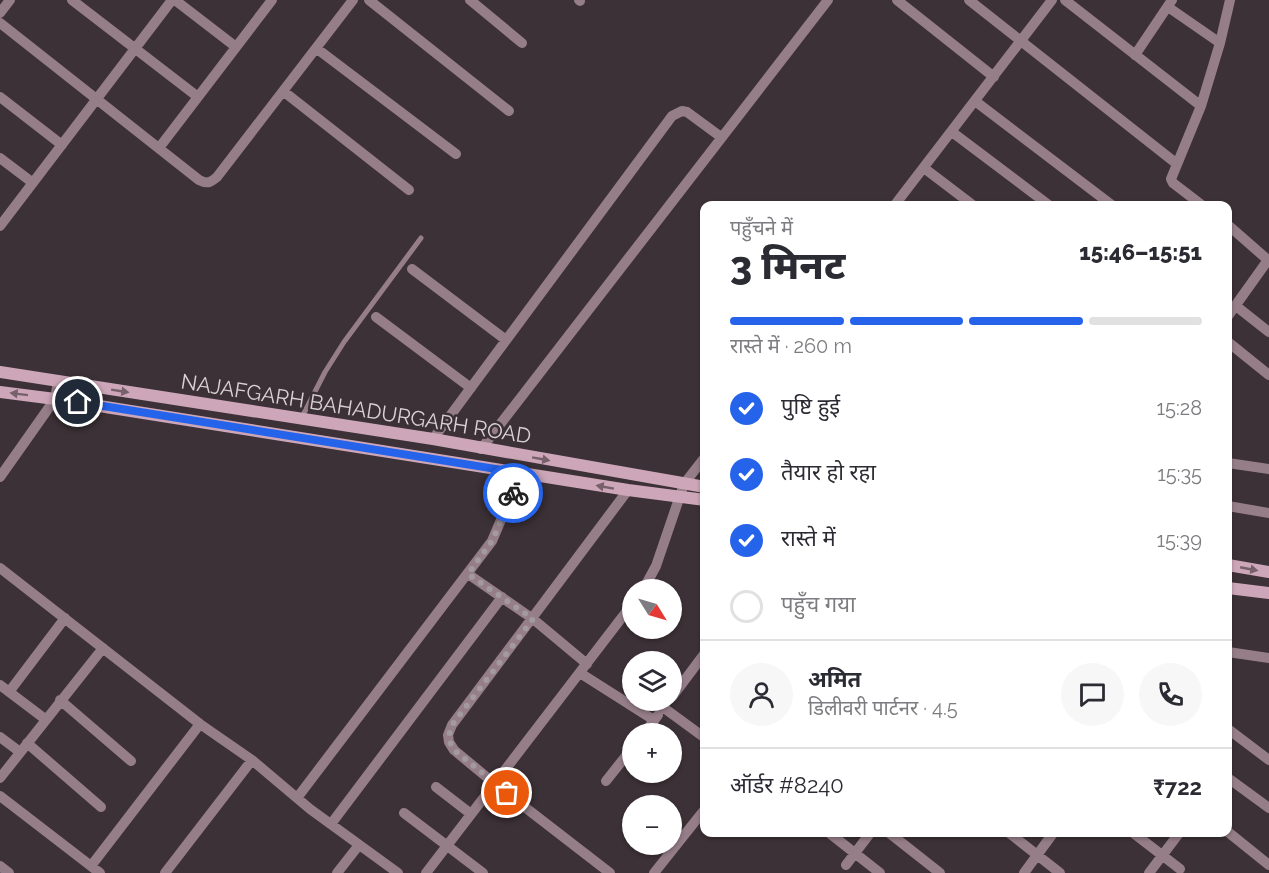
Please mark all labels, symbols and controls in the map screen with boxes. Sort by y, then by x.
text: पहुँचने में [730,216,793,240]
text: 15:46–15:51 [1079,239,1202,265]
text: 3 मिनट [730,242,845,288]
text: रास्ते में · 260 m [730,334,852,358]
street label: NAJAFGARH BAHADURGARH ROAD [179,368,533,449]
pin [52,376,103,427]
icon: home [61,385,94,418]
one-way arrow [111,386,130,395]
one-way arrow [9,390,28,399]
icon: check [730,392,763,425]
text: पुष्टि हुई [781,393,840,419]
text: 15:28 [1157,396,1202,420]
one-way arrow [531,455,550,464]
icon: check [730,458,763,491]
text: तैयार हो रहा [781,459,876,485]
text: 15:35 [1157,462,1202,486]
courier [483,463,543,523]
icon: bike [497,477,530,510]
one-way arrow [596,482,615,491]
icon: check [730,524,763,557]
text: रास्ते में [781,525,836,551]
text: 15:39 [1156,528,1202,552]
one-way arrow [1239,564,1258,573]
north arrow [622,579,682,639]
map controls [622,579,682,855]
text: पहुँच गया [781,591,856,617]
button: layers [622,651,682,711]
button: person [730,663,793,726]
button: chat [1061,663,1124,726]
button: phone [1139,663,1202,726]
text: अमित [808,666,861,692]
text: डिलीवरी पार्टनर · 4.5 [808,696,958,720]
button: + [622,723,682,783]
pin [481,767,532,818]
text: ऑर्डर #8240 [730,772,844,798]
text: ₹722 [1153,774,1202,800]
icon: bag [490,776,523,809]
button: − [622,795,682,855]

